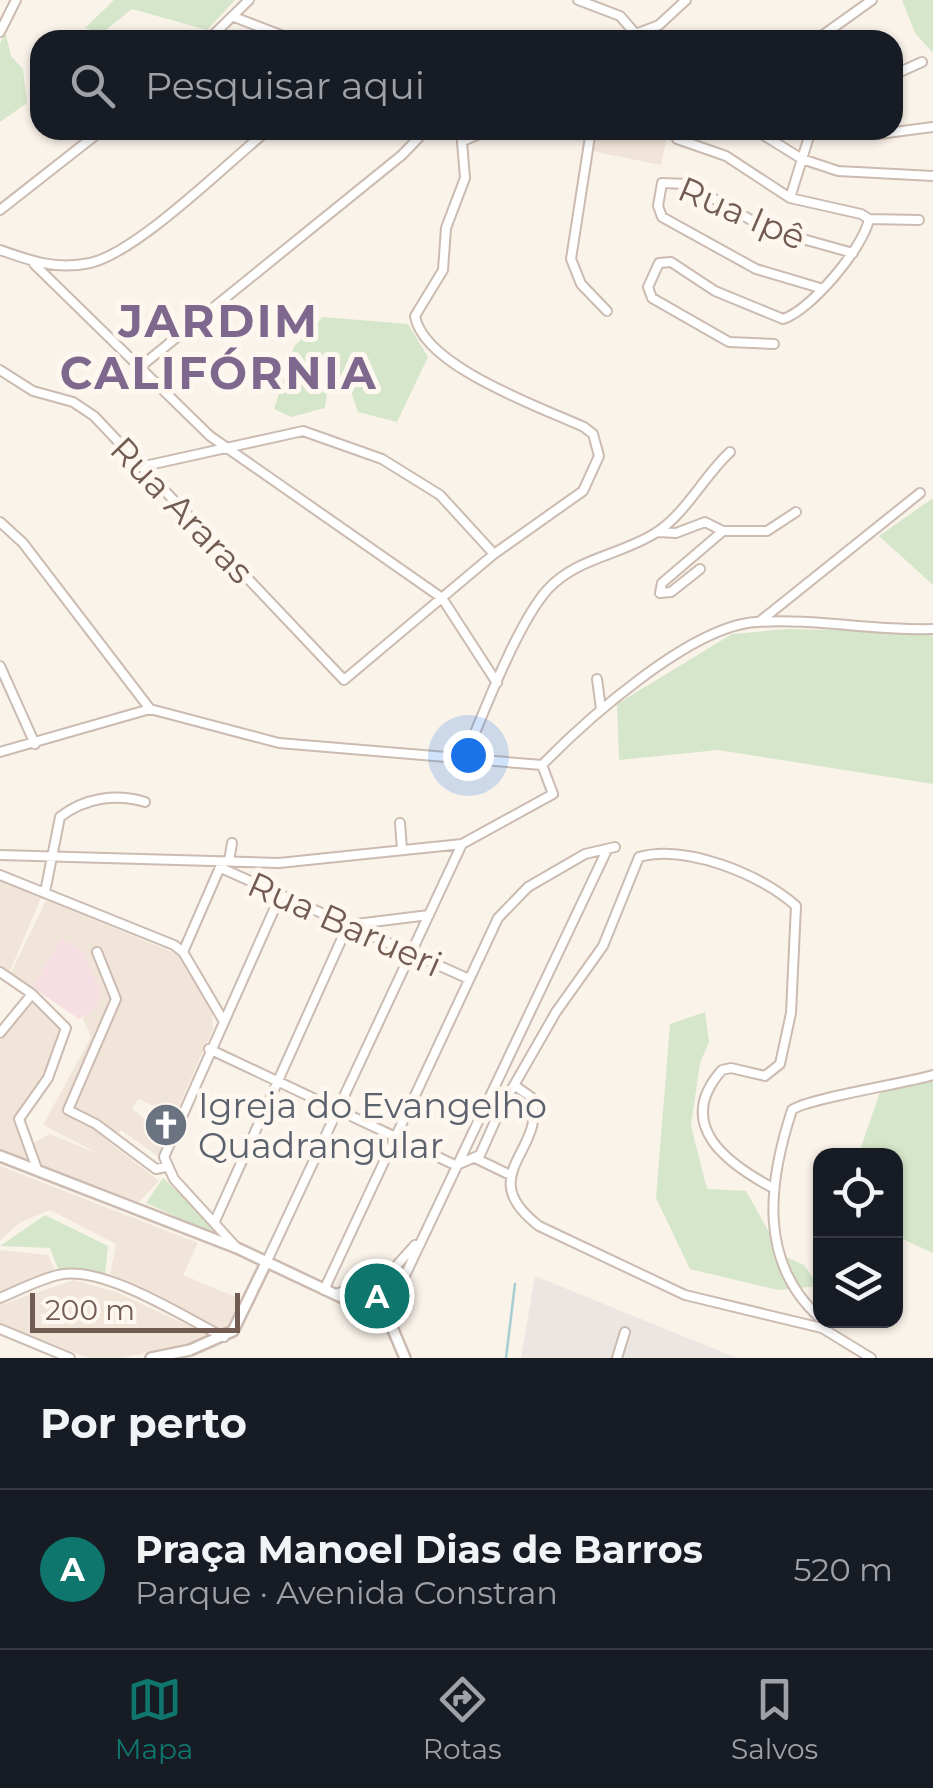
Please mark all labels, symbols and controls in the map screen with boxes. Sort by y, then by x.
search box [30,30,903,140]
icon: search [65,58,120,113]
text: Pesquisar aqui [145,62,425,109]
street label: Rua Ipê [672,167,812,259]
district label: JARDIM CALIFÓRNIA [60,293,378,400]
street label: Rua Araras [101,428,263,592]
your location [443,730,494,781]
street label: Rua Barueri [241,862,449,986]
place label: Igreja do Evangelho Quadrangular [198,1084,547,1167]
church icon: Igreja do Evangelho Quadrangular [143,1102,189,1148]
map controls [813,1148,903,1328]
button: locate [813,1148,903,1238]
button: layers [813,1238,903,1328]
pin: A [344,1258,410,1334]
scale bar [30,1288,240,1332]
text: 200 m [45,1293,135,1327]
text: Por perto [40,1397,247,1449]
text: Praça Manoel Dias de Barros [135,1526,703,1573]
text: A [60,1550,85,1589]
text: 520 m [793,1550,893,1589]
text: Parque · Avenida Constran [135,1573,558,1612]
tab: Mapa [115,1672,193,1766]
tab: Rotas [423,1672,502,1766]
tab: Salvos [731,1672,818,1766]

